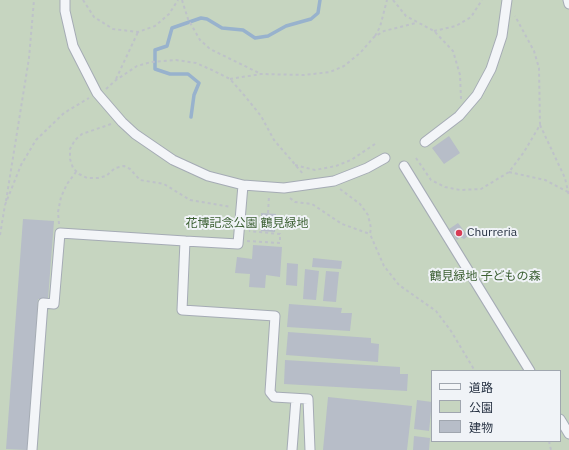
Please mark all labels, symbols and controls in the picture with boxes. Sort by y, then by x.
park label: 花博記念公園 鶴見緑地 [186,217,308,231]
place label: Churreria [467,226,517,240]
marker: Churreria [454,228,464,238]
park label: 鶴見緑地 子どもの森 [430,270,540,284]
legend [431,370,561,442]
text: 道路 [469,380,493,395]
text: 公園 [469,400,493,415]
text: 建物 [469,420,493,435]

